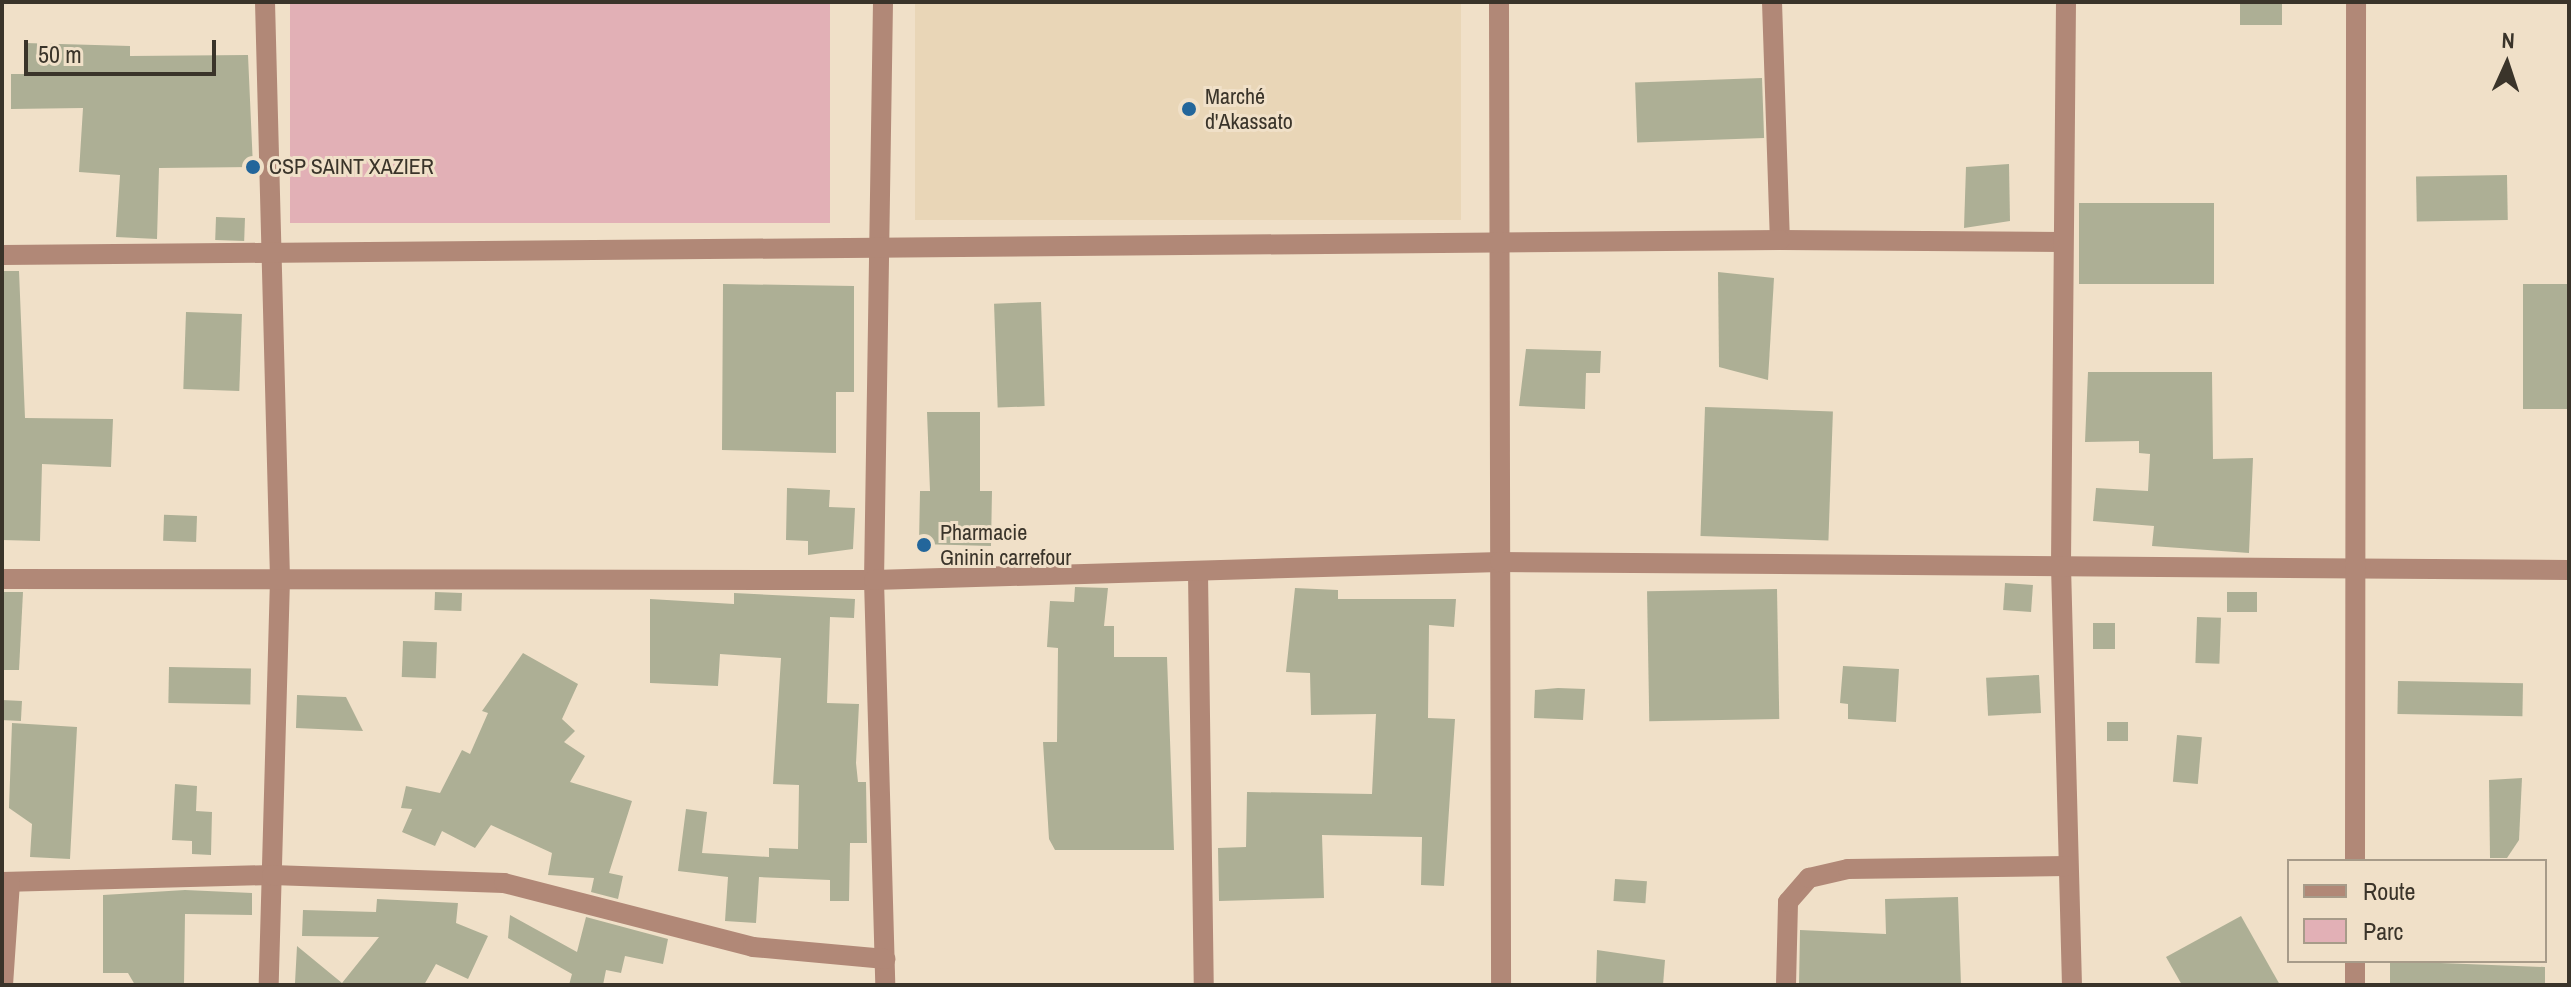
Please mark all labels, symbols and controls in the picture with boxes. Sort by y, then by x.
scale bar [28,24,220,74]
north arrow [2467,24,2547,104]
text: N [2501,25,2516,55]
text: 50 m [38,38,82,70]
place label: Marché d'Akassato [1205,83,1293,134]
marker: Marché d'Akassato [1180,100,1198,118]
place label: CSP SAINT XAZIER [269,154,434,180]
marker: CSP SAINT XAZIER [244,158,262,176]
place label: Pharmacie Gninin carrefour [940,519,1071,570]
marker: Pharmacie Gninin carrefour [915,536,933,554]
legend [2287,859,2547,963]
text: Route [2363,875,2416,907]
text: Parc [2363,915,2403,947]

